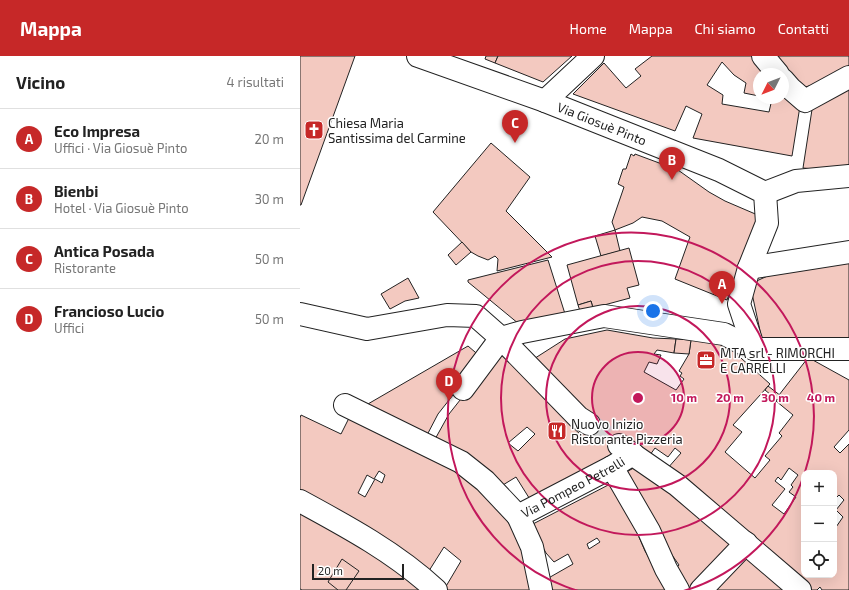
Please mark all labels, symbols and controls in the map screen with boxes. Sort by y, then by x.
text: Mappa [20,17,82,40]
text: Home [570,20,607,37]
text: Mappa [629,20,673,37]
text: Chi siamo [695,20,756,37]
text: Contatti [778,20,829,37]
north arrow [753,68,789,104]
text: Vicino [16,72,65,92]
text: 4 risultati [227,74,284,90]
street label: Via Giosuè Pinto [555,99,649,148]
pin: C [502,110,528,143]
place label: Chiesa Maria Santissima del Carmine [328,115,466,146]
church icon: Chiesa Maria Santissima del Carmine [303,119,325,141]
text: Eco Impresa [54,122,140,140]
text: A [25,131,33,147]
text: 20 m [255,131,284,147]
text: Uffici · Via Giosuè Pinto [54,140,188,156]
pin: B [659,147,685,180]
text: Bienbi [54,182,98,200]
text: B [25,191,33,207]
text: 30 m [255,191,284,207]
text: Hotel · Via Giosuè Pinto [54,200,189,216]
text: Antica Posada [54,242,155,260]
text: C [25,251,33,267]
text: 50 m [255,251,284,267]
text: Ristorante [54,260,116,276]
pin: A [709,271,735,304]
your location [643,301,663,321]
text: Francioso Lucio [54,302,164,320]
text: D [25,311,33,327]
text: 50 m [255,311,284,327]
text: Uffici [54,320,84,336]
place label: MTA srl - RIMORCHI E CARRELLI [720,345,835,376]
office icon: MTA srl - RIMORCHI E CARRELLI [695,349,717,371]
pin: D [436,368,462,401]
text: 10 m [671,390,697,404]
text: 20 m [716,390,744,404]
text: 30 m [761,390,789,404]
text: 40 m [807,390,835,404]
centre of rings [631,391,645,405]
place label: Nuovo Inizio Ristorante Pizzeria [571,416,683,447]
restaurant icon: Nuovo Inizio Ristorante Pizzeria [546,420,568,442]
street label: Via Pompeo Petrelli [518,453,628,521]
map controls [801,470,837,578]
button: + [801,470,837,506]
button: − [801,506,837,542]
button: locate [801,542,837,578]
scale bar [312,562,404,581]
text: 20 m [318,564,343,577]

